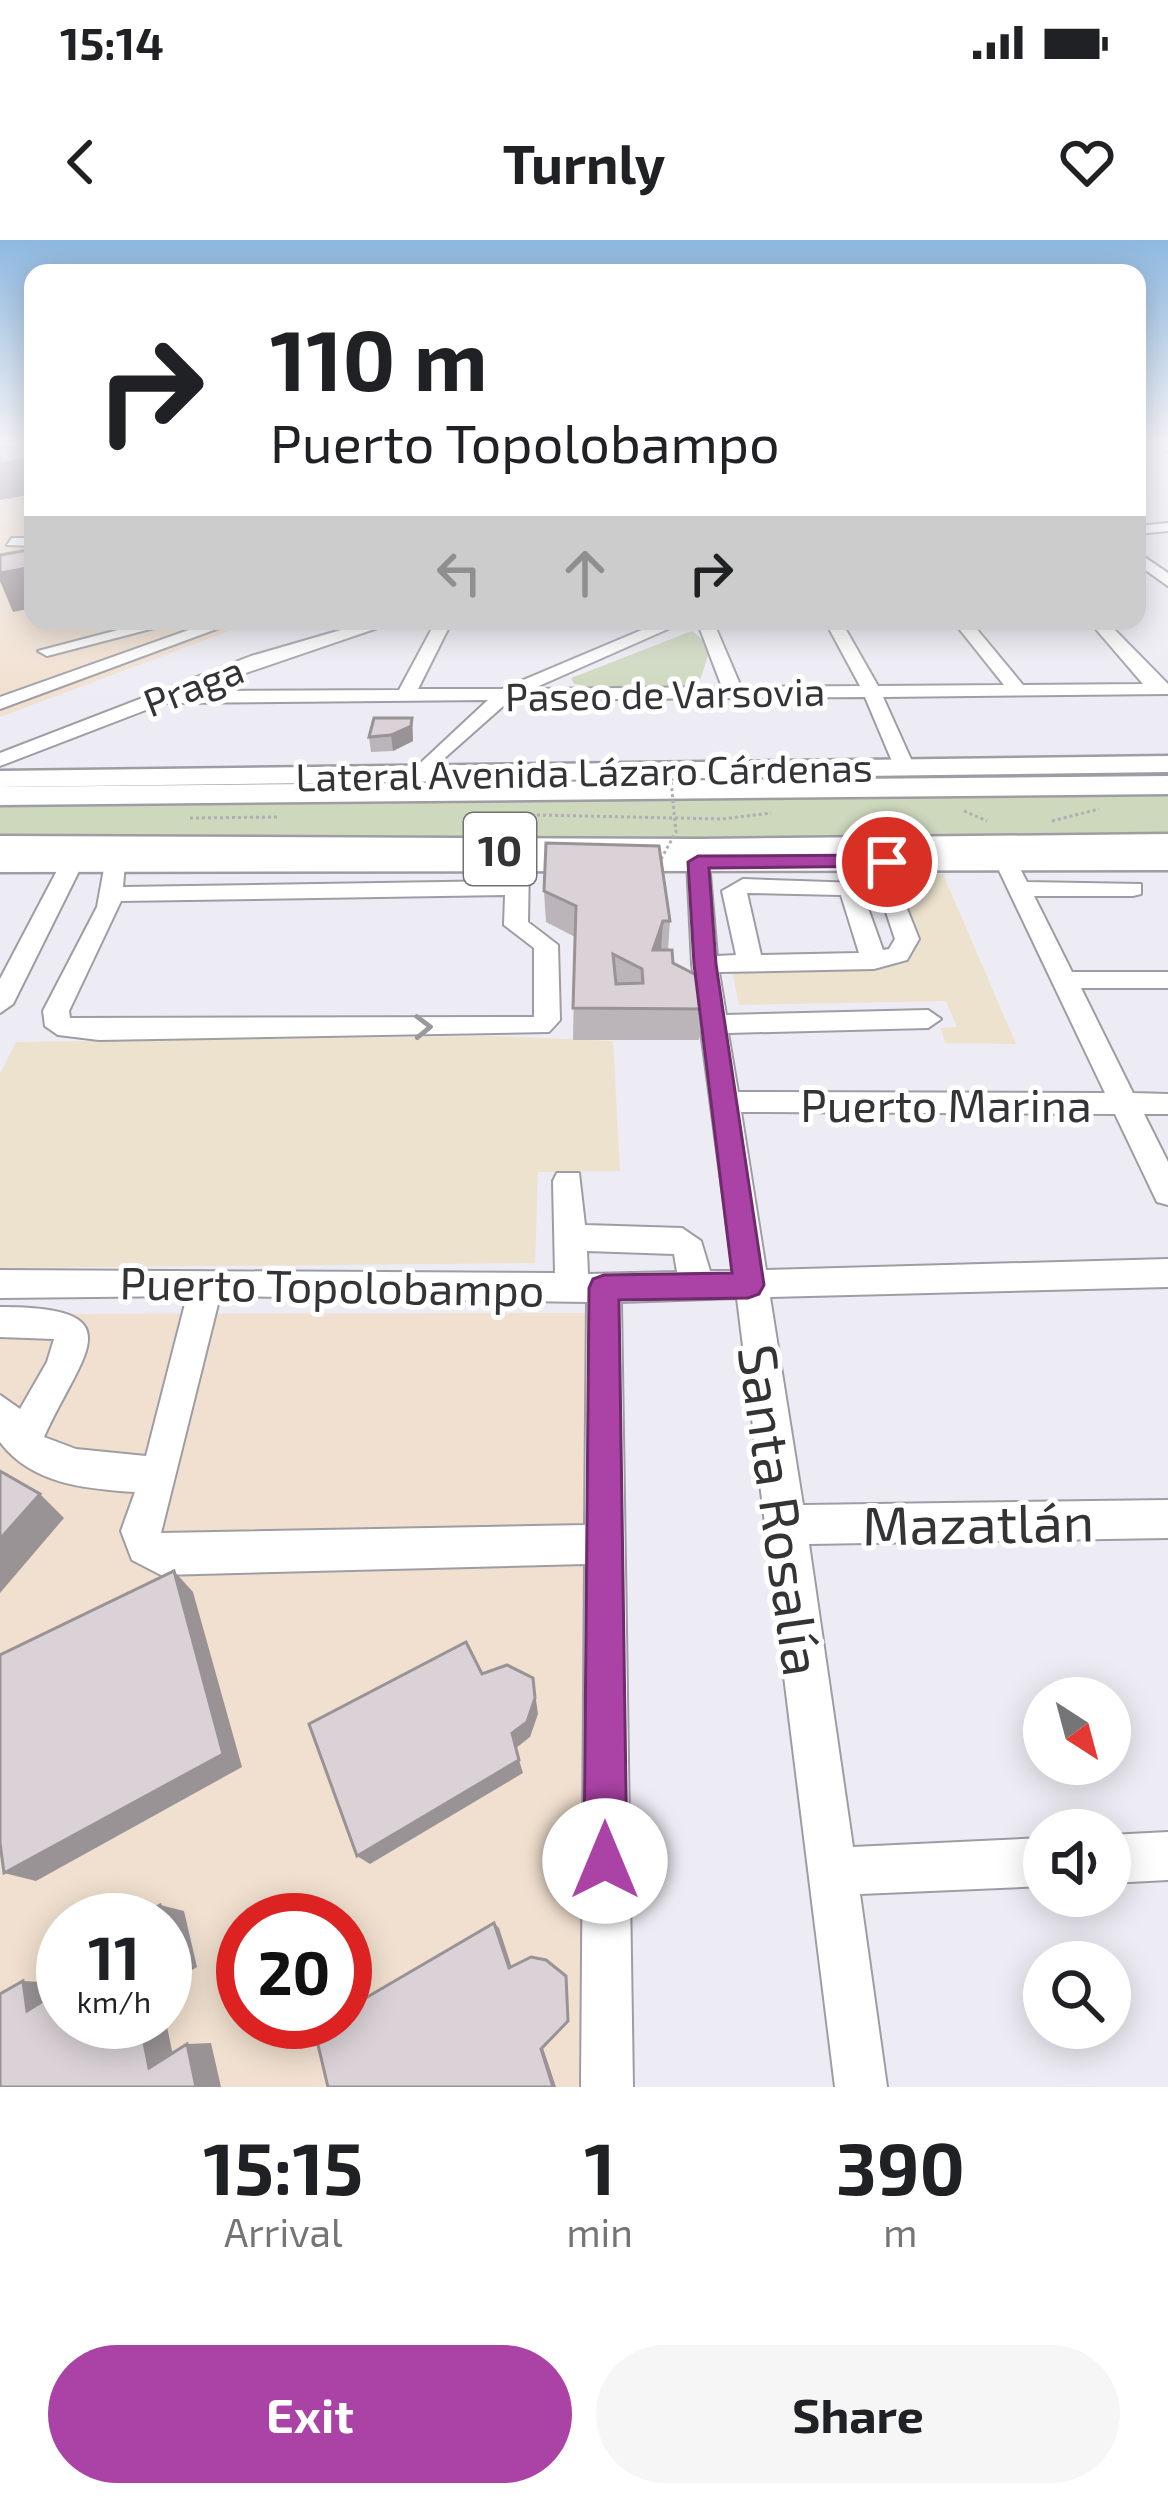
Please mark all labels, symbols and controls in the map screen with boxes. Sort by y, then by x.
text: 15:14 [60,15,164,69]
icon: back [48,129,114,195]
icon: heart [1054,129,1120,195]
text: Turnly [503,130,665,195]
text: 110 m [270,307,488,408]
icon: right [72,312,228,468]
text: Puerto Topolobampo [270,409,780,474]
icon: left [426,540,492,606]
icon: ahead [552,540,618,606]
icon: right [678,540,744,606]
street label: Praga [136,645,250,725]
street label: Paseo de Varsovia [505,667,825,719]
street label: Lateral Avenida Lázaro Cárdenas [295,742,873,800]
pin [836,811,938,913]
road number: 10 [464,813,536,885]
icon: arrive [854,829,920,895]
one-way arrow [414,1015,433,1041]
street label: Puerto Marina [800,1077,1092,1131]
street label: Puerto Topolobampo [119,1254,545,1316]
street label: Santa Rosalía [727,1340,837,1680]
street label: Mazatlán [862,1487,1094,1557]
north arrow [1023,1677,1131,1785]
map controls [1023,1677,1131,2049]
position arrow [542,1798,668,1924]
button: sound [1023,1809,1131,1917]
speed limit sign: 20 [216,1893,372,2049]
text: 11 [88,1920,140,1992]
button: search [1023,1941,1131,2049]
text: km/h [77,1983,151,2019]
text: 15:15 [203,2123,363,2209]
text: 1 [584,2123,615,2209]
text: 390 [836,2123,965,2209]
text: Arrival [224,2208,343,2255]
text: min [566,2208,633,2255]
text: m [883,2208,918,2255]
button: Exit [48,2345,572,2483]
button: Share [596,2345,1120,2483]

